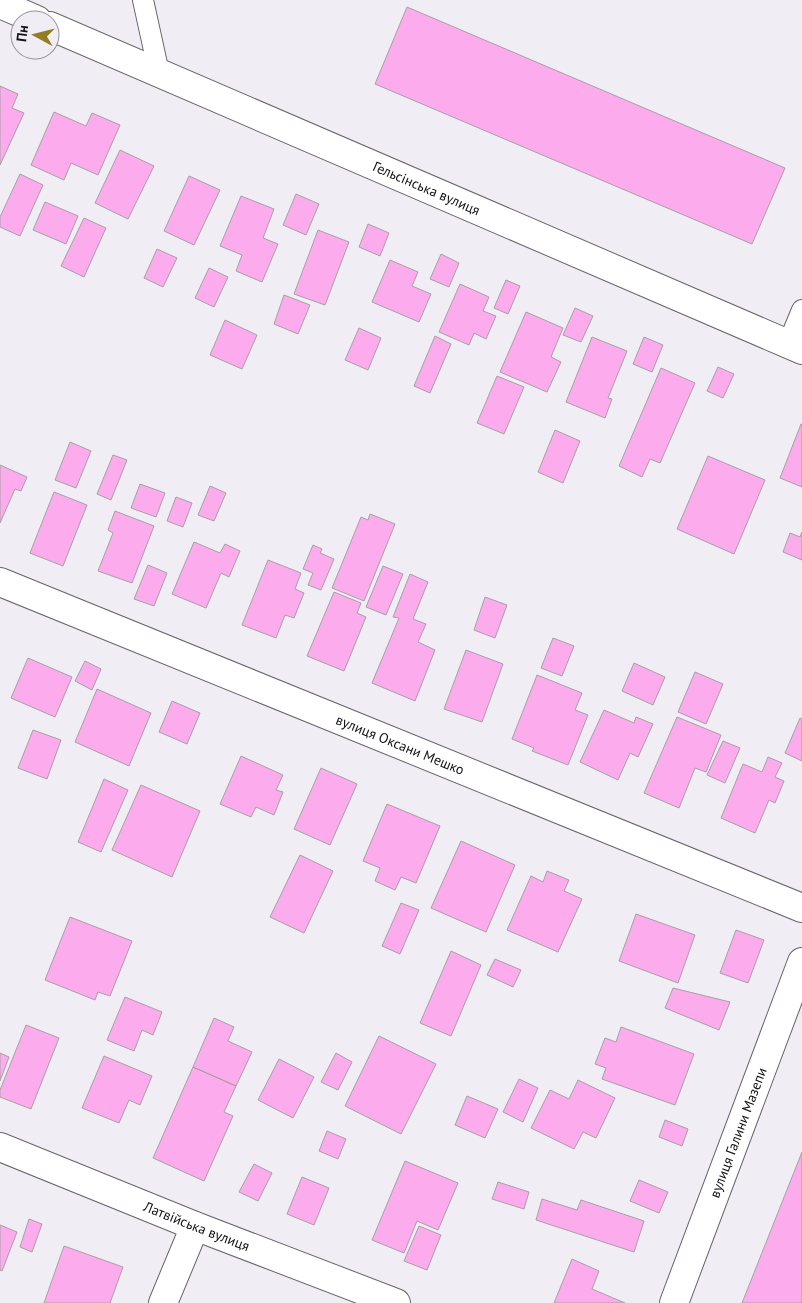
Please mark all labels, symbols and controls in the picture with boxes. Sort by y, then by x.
north arrow [10,10,60,60]
text: Пн [12,24,32,43]
street label: Гельсінська вулиця [370,157,483,219]
street label: вулиця Оксани Мешко [333,711,467,779]
street label: вулиця Галини Мазепи [705,1065,771,1200]
street label: Латвійська вулиця [140,1197,252,1255]

